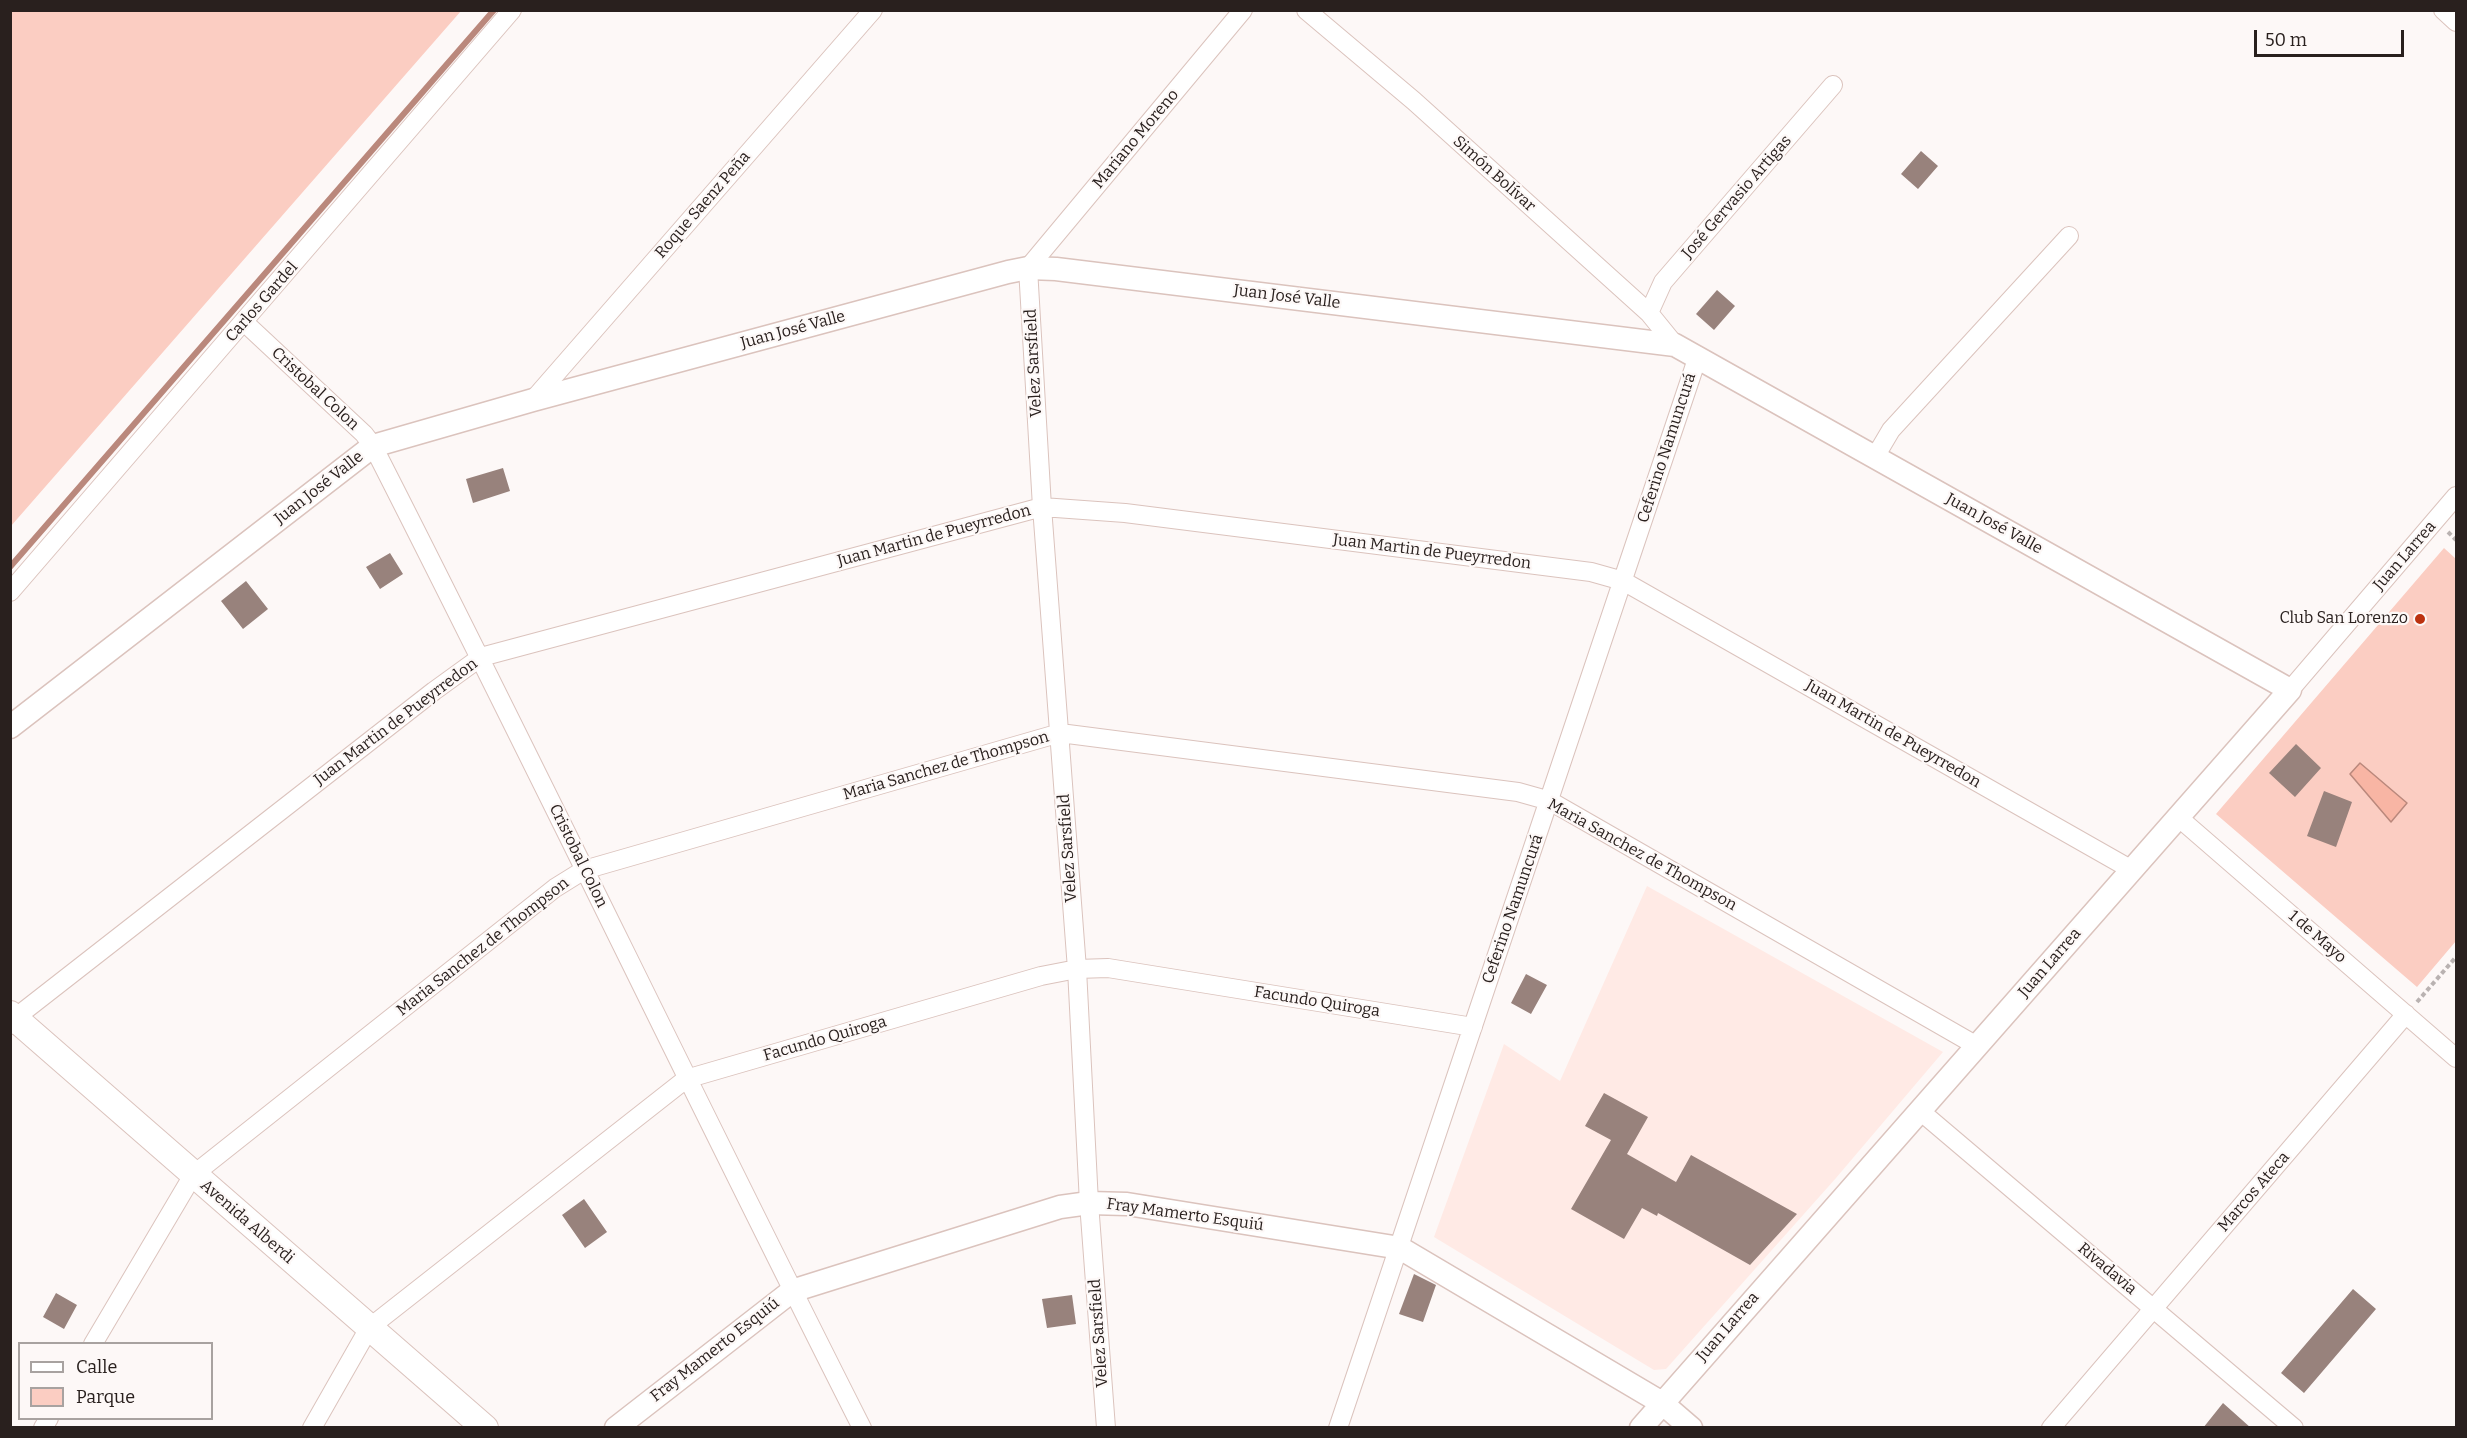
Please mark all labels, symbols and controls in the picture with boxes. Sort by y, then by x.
scale bar [2257,18,2407,56]
text: 50 m [2265,29,2307,51]
street label: Mariano Moreno [1089,86,1183,192]
street label: José Gervasio Artigas [1678,131,1796,263]
street label: Simón Bolívar [1449,132,1539,216]
street label: Roque Saenz Peña [651,148,755,262]
street label: Carlos Gardel [222,258,302,346]
street label: Juan José Valle [1233,281,1341,313]
street label: Juan José Valle [739,307,847,353]
street label: Velez Sarsfield [1022,308,1046,418]
street label: Cristobal Colon [267,344,363,434]
street label: Ceferino Namuncurá [1634,371,1700,525]
street label: Juan José Valle [271,447,367,529]
street label: Juan José Valle [1942,490,2046,558]
street label: Juan Martin de Pueyrredon [835,501,1033,571]
street label: Juan Larrea [2370,517,2440,595]
street label: Juan Martin de Pueyrredon [1332,530,1532,574]
place label: Club San Lorenzo [2280,609,2408,629]
marker: Club San Lorenzo [2413,612,2427,626]
street label: Juan Martin de Pueyrredon [311,654,481,790]
street label: Juan Martin de Pueyrredon [1802,676,1984,792]
street label: Maria Sanchez de Thompson [841,727,1051,805]
street label: Velez Sarsfield [1055,793,1081,903]
street label: Maria Sanchez de Thompson [1544,795,1740,915]
street label: Cristobal Colon [545,801,611,911]
street label: Ceferino Namuncurá [1478,832,1548,986]
street label: Maria Sanchez de Thompson [393,874,573,1020]
street label: 1 de Mayo [2284,907,2350,967]
street label: Juan Larrea [2015,924,2085,1002]
street label: Facundo Quiroga [1253,983,1381,1021]
street label: Facundo Quiroga [761,1012,889,1066]
street label: Marcos Ateca [2214,1148,2294,1236]
street label: Avenida Alberdi [196,1176,298,1268]
street label: Fray Mamerto Esquiú [1105,1194,1265,1236]
street label: Rivadavia [2074,1239,2140,1299]
street label: Velez Sarsfield [1086,1278,1112,1388]
street label: Juan Larrea [1693,1288,1763,1366]
street label: Fray Mamerto Esquiú [647,1294,783,1406]
legend [18,1342,213,1420]
text: Calle [76,1356,117,1378]
text: Parque [76,1386,135,1408]

